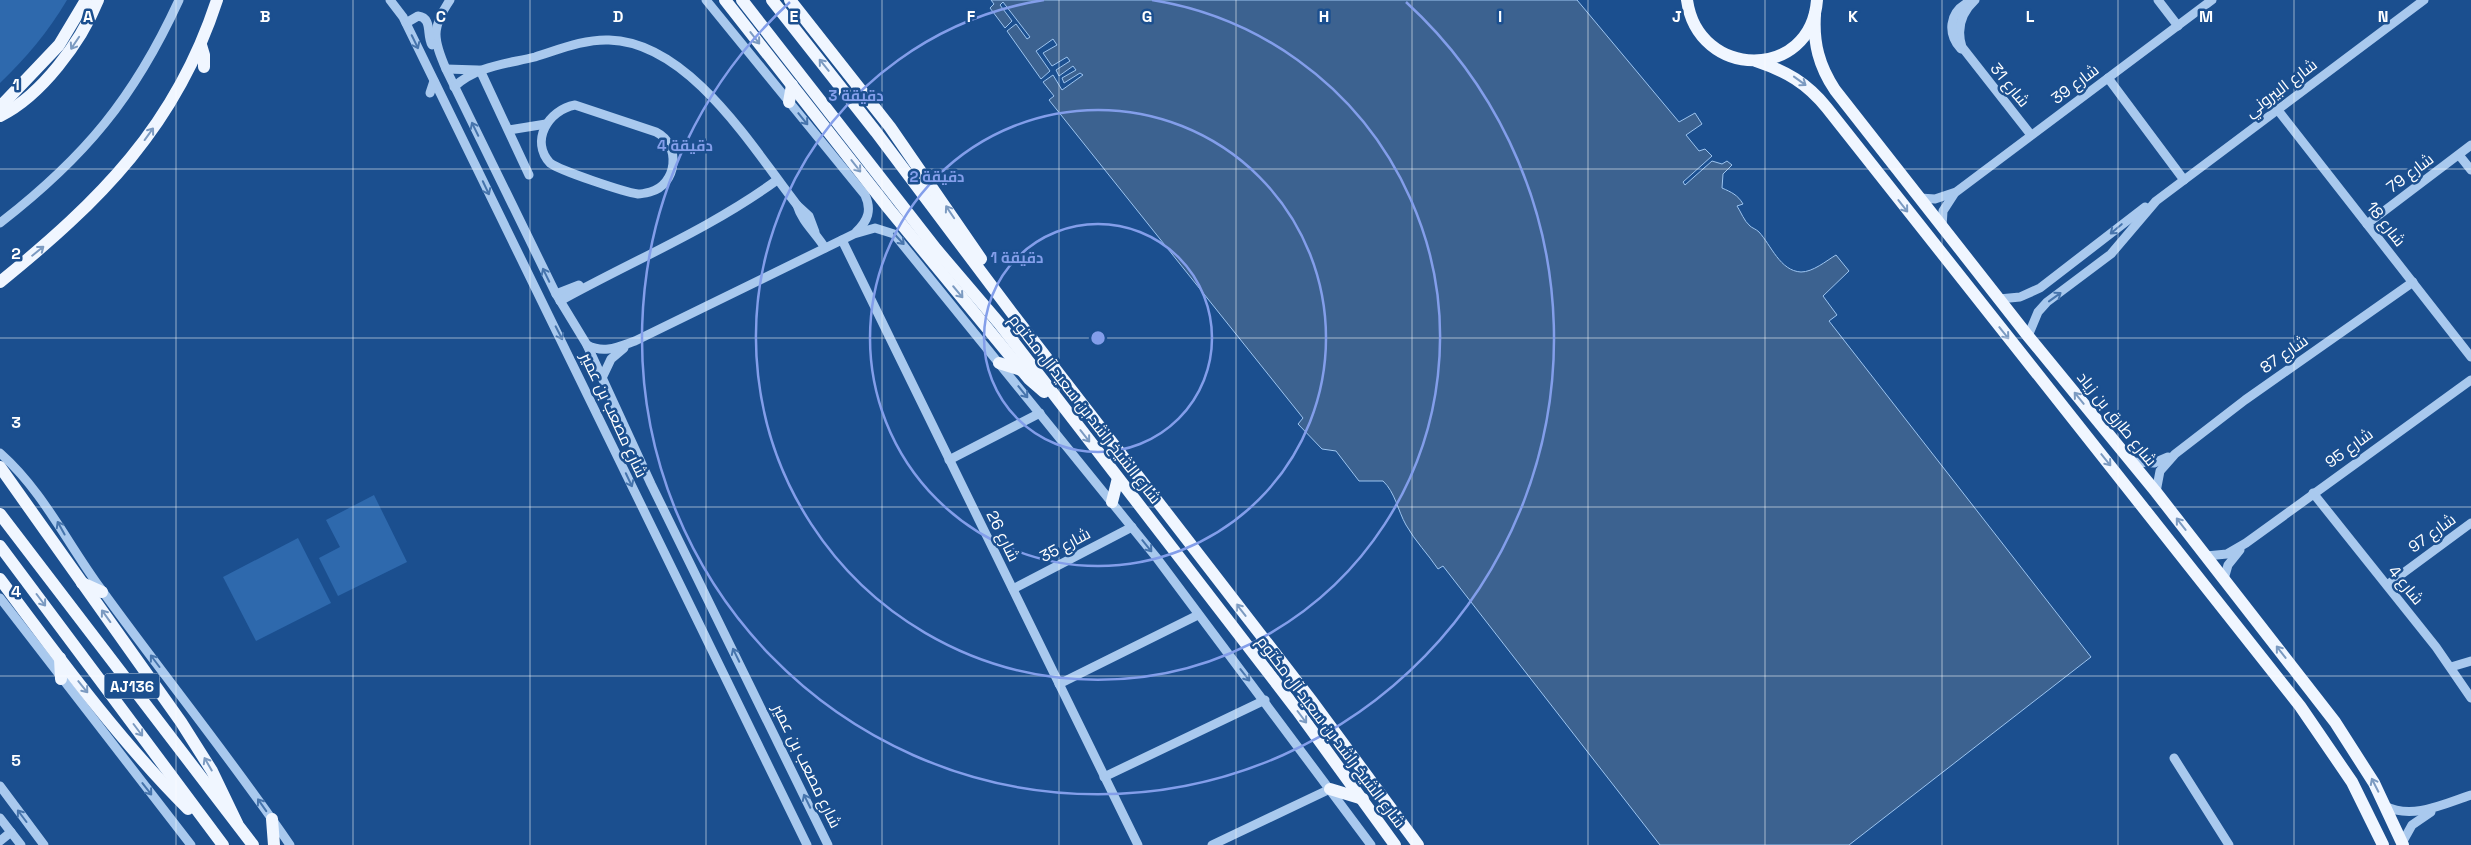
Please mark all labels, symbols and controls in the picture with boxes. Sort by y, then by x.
text: A [83,6,93,27]
text: B [260,6,270,27]
text: C [436,6,446,27]
text: D [613,6,623,27]
text: E [790,6,799,27]
text: F [967,6,976,27]
text: G [1142,6,1152,27]
text: H [1319,6,1329,27]
text: I [1498,6,1502,27]
text: J [1672,6,1682,27]
text: K [1848,6,1858,27]
text: L [2026,6,2035,27]
text: M [2199,6,2213,27]
text: N [2378,6,2388,27]
one-way arrow [750,31,761,44]
one-way arrow [410,34,420,49]
one-way arrow [70,35,80,49]
street label: شارع البيروني [2241,54,2323,124]
street label: شارع 31 [1985,58,2034,112]
one-way arrow [818,59,829,72]
street label: شارع 39 [2047,59,2104,110]
text: 1 [12,74,20,95]
one-way arrow [1793,76,1807,86]
text: 3 دقيقة [828,86,884,105]
one-way arrow [797,113,808,126]
one-way arrow [469,122,479,137]
one-way arrow [144,127,154,141]
text: 4 دقيقة [657,136,713,155]
street label: شارع 79 [2382,148,2438,198]
one-way arrow [850,159,861,172]
text: 2 دقيقة [909,167,965,186]
one-way arrow [482,180,491,195]
street label: شارع 18 [2361,197,2410,251]
one-way arrow [1898,199,1909,212]
one-way arrow [945,205,955,219]
one-way arrow [2110,224,2123,235]
one-way arrow [893,232,905,245]
text: 2 [11,243,21,264]
one-way arrow [31,246,44,257]
text: 1 دقيقة [991,248,1044,267]
one-way arrow [541,268,551,283]
one-way arrow [952,286,963,299]
one-way arrow [2048,291,2061,302]
street label: شارع الشيخ راشد بن سعيد آل مكتوم [1004,310,1166,509]
one-way arrow [554,325,564,340]
one-way arrow [1999,326,2010,339]
centre of rings [1089,329,1107,347]
street label: شارع 87 [2256,330,2313,379]
street label: شارع مصعب بن عمير [574,348,652,481]
street label: شارع طارق بن زياد [2072,367,2162,471]
one-way arrow [1018,385,1029,398]
one-way arrow [2074,391,2085,404]
text: 3 [11,412,21,433]
street label: شارع 95 [2321,423,2378,473]
one-way arrow [1080,429,1091,442]
one-way arrow [2100,453,2111,466]
one-way arrow [624,472,634,487]
street label: شارع 26 [981,507,1024,566]
street label: شارع 97 [2404,509,2460,558]
one-way arrow [2176,518,2187,531]
one-way arrow [55,522,65,536]
street label: شارع 35 [1036,523,1094,568]
one-way arrow [1142,539,1153,552]
street label: شارع 4 [2383,561,2428,610]
text: 4 [11,581,21,602]
one-way arrow [36,593,46,607]
one-way arrow [1236,604,1247,617]
one-way arrow [101,609,111,623]
street label: شارع الشيخ راشد بن سعيد آل مكتوم [1251,632,1410,833]
one-way arrow [2276,646,2287,659]
one-way arrow [731,648,740,663]
one-way arrow [149,655,160,668]
one-way arrow [1240,668,1251,681]
road number: AJ136 [104,674,160,698]
one-way arrow [77,680,88,693]
street label: شارع مصعب بن عمير [766,699,846,832]
one-way arrow [1296,710,1307,723]
one-way arrow [132,723,143,736]
text: 5 [11,750,21,771]
one-way arrow [202,758,212,772]
one-way arrow [2370,778,2379,793]
one-way arrow [142,782,153,795]
one-way arrow [802,794,811,809]
one-way arrow [257,798,267,812]
one-way arrow [17,809,27,823]

